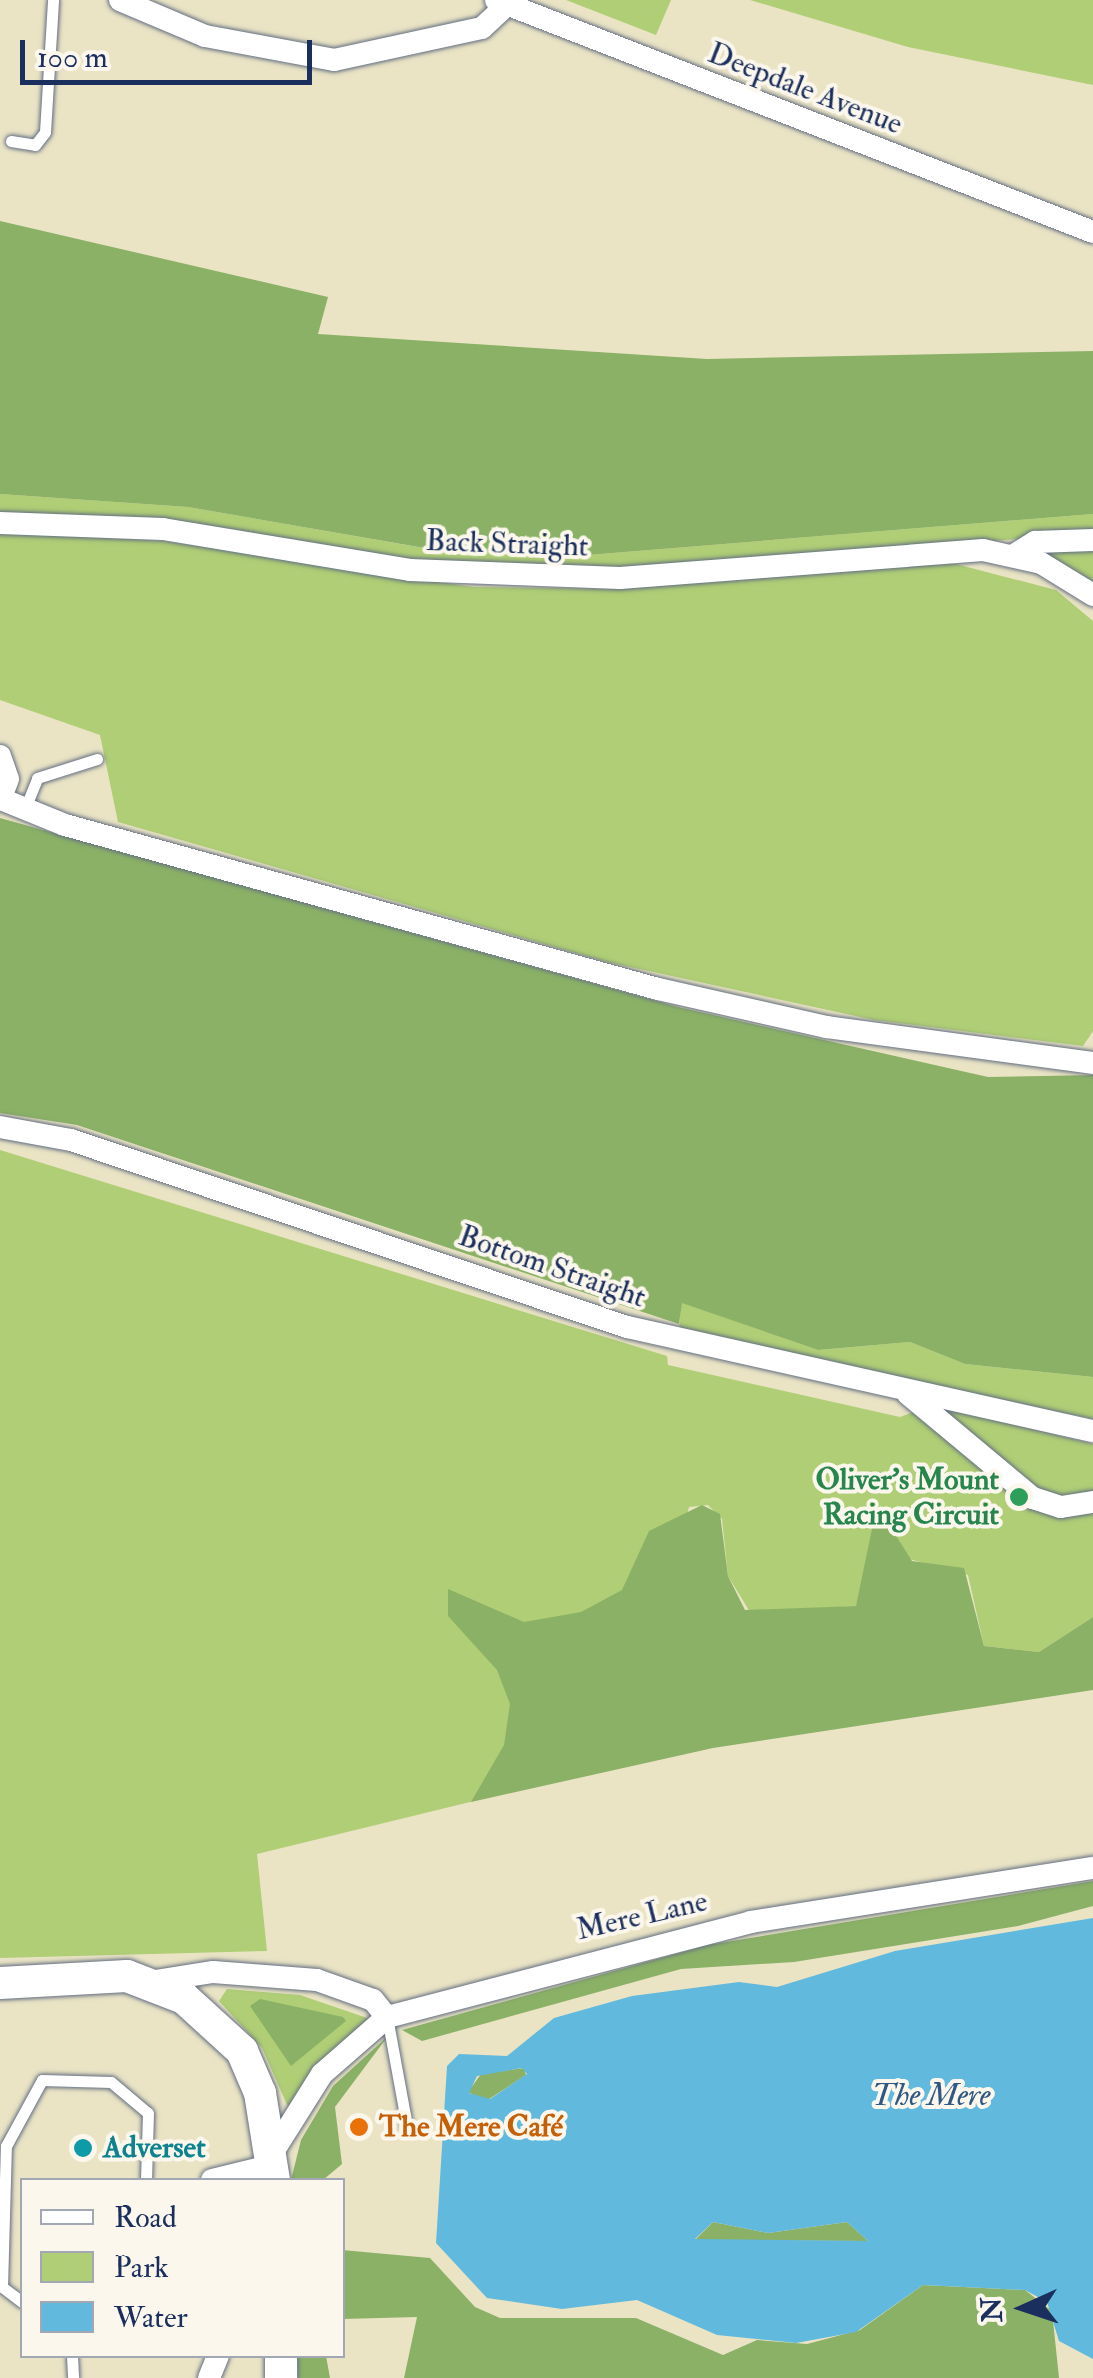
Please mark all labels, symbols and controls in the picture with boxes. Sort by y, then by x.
scale bar [25,20,318,82]
street label: Deepdale Avenue [703,35,907,143]
text: 100 m [37,39,108,76]
street label: Back Straight [425,523,589,565]
street label: Bottom Straight [454,1218,650,1316]
place label: Oliver's Mount Racing Circuit [815,1462,999,1532]
marker: Oliver's Mount Racing Circuit [1008,1486,1030,1508]
street label: Mere Lane [573,1883,711,1949]
water label: The Mere [872,2076,990,2114]
place label: The Mere Café [379,2109,563,2145]
marker: The Mere Café [348,2116,370,2138]
place label: Adverset [103,2130,206,2166]
marker: Adverset [72,2137,94,2159]
legend [20,2178,345,2358]
text: Road [114,2199,177,2236]
text: Park [114,2249,169,2286]
north arrow [973,2258,1073,2358]
text: N [974,2296,1011,2323]
text: Water [114,2299,188,2336]

